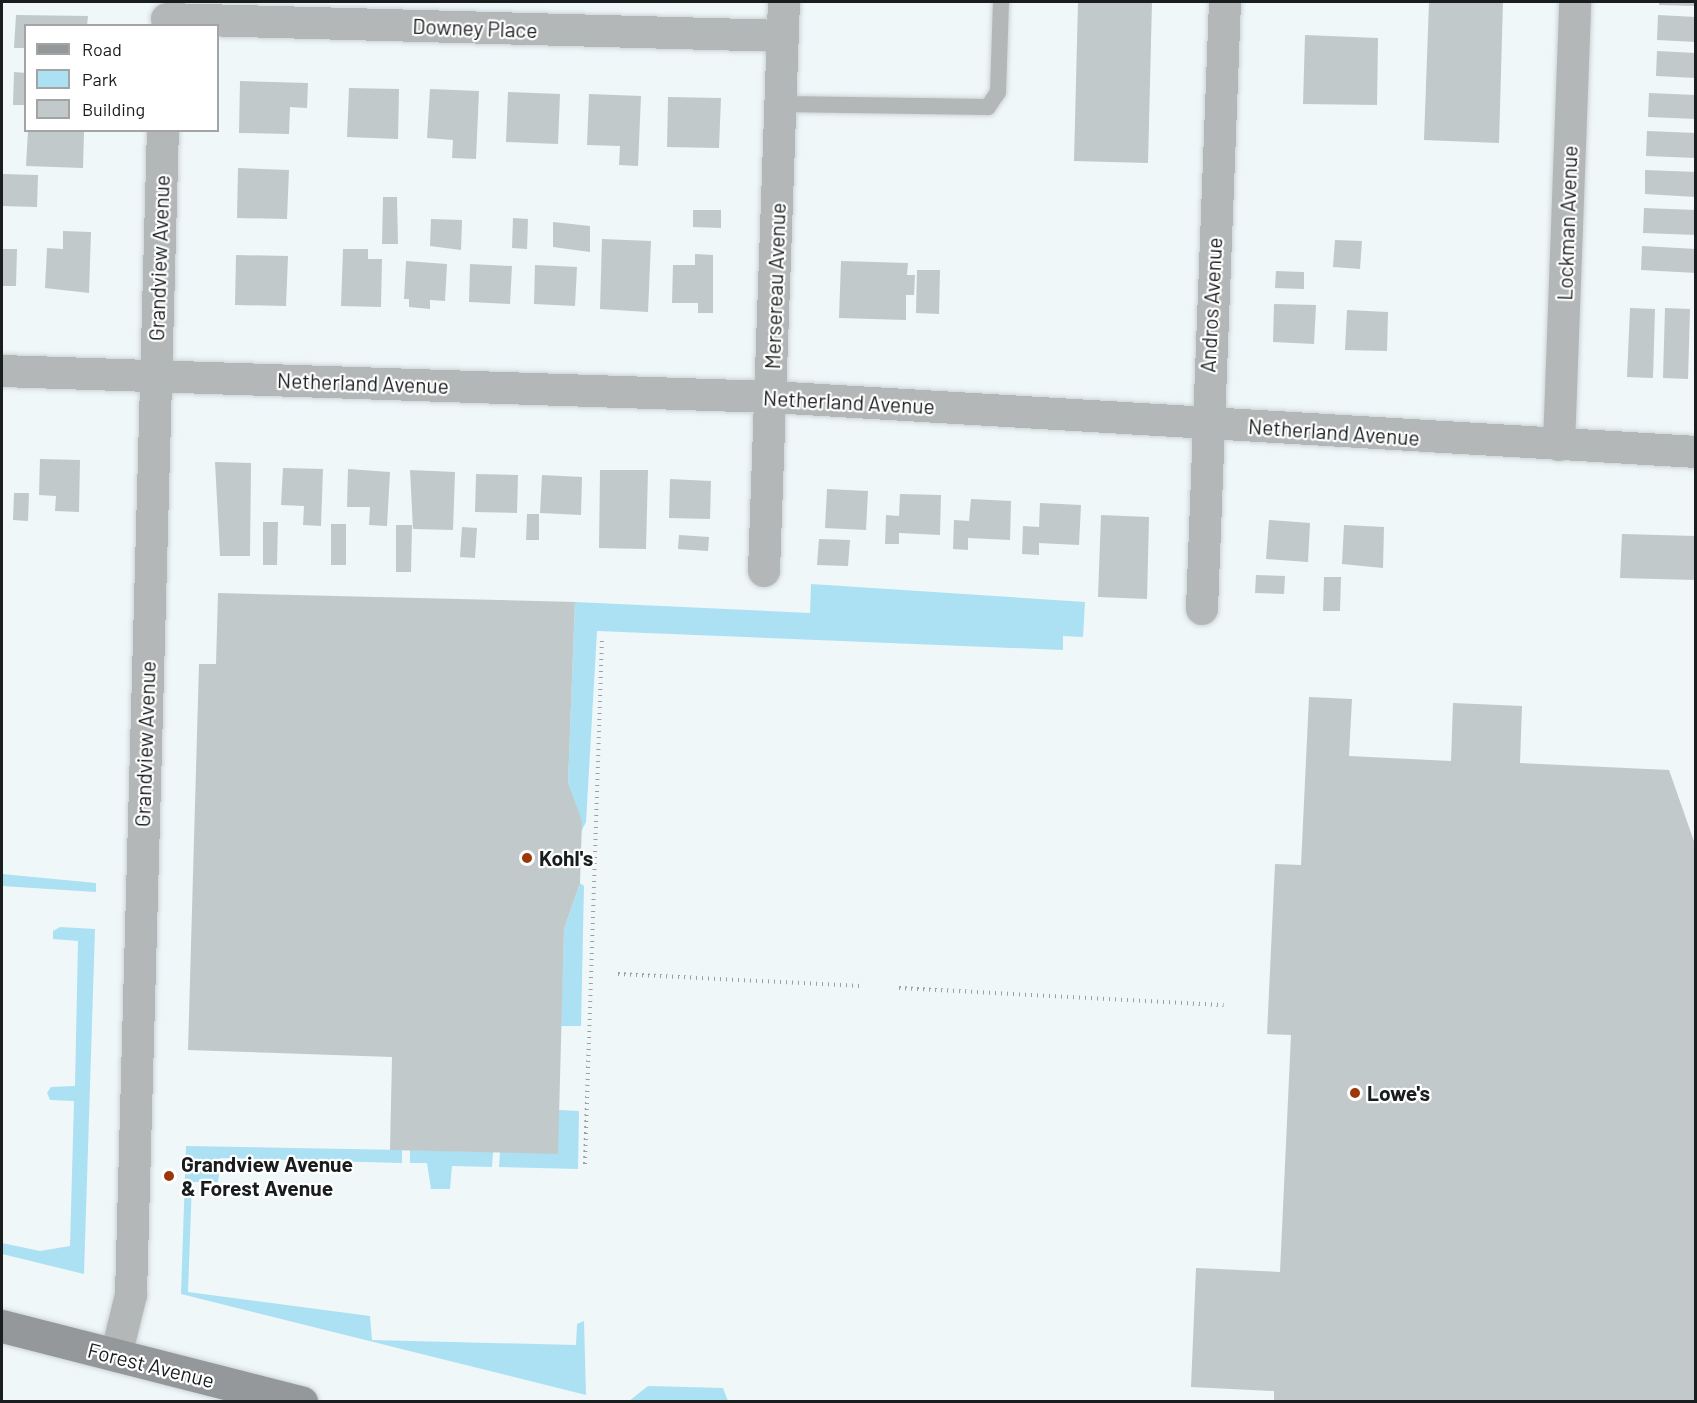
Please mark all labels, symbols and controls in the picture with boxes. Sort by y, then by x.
street label: Downey Place [412,13,538,43]
legend [24,24,219,132]
text: Road [82,38,122,60]
text: Park [82,68,117,90]
text: Building [82,98,145,120]
street label: Lockman Avenue [1552,145,1582,301]
street label: Grandview Avenue [144,175,174,341]
street label: Mersereau Avenue [759,202,791,370]
street label: Andros Avenue [1195,237,1227,373]
street label: Netherland Avenue [277,367,449,399]
street label: Netherland Avenue [762,385,936,419]
street label: Netherland Avenue [1247,413,1421,451]
street label: Grandview Avenue [130,661,160,827]
place label: Kohl's [539,845,593,871]
marker: Kohl's [520,851,534,865]
place label: Lowe's [1367,1080,1430,1106]
marker: Lowe's [1348,1086,1362,1100]
place label: Grandview Avenue & Forest Avenue [181,1151,353,1201]
marker: Grandview Avenue & Forest Avenue [162,1169,176,1183]
street label: Forest Avenue [85,1337,217,1393]

